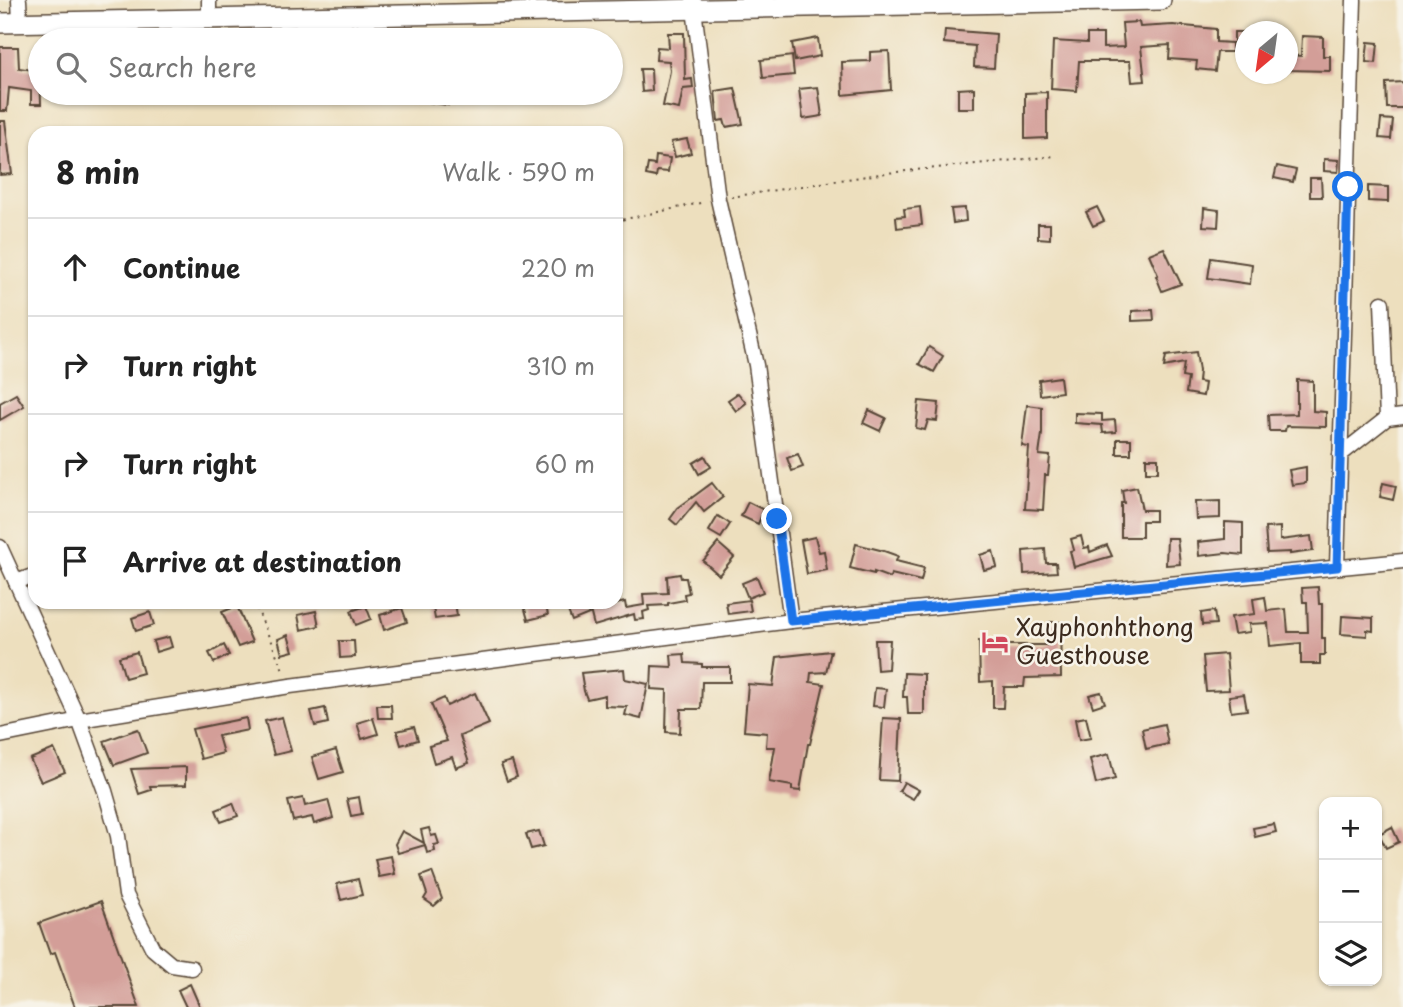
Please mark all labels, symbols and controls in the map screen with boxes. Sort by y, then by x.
north arrow [1235,21,1298,84]
search box [28,28,623,105]
text: Search here [108,47,257,86]
icon: search [52,48,90,86]
text: 8 min [56,149,140,194]
text: Walk · 590 m [442,154,595,189]
route start [1332,171,1363,202]
icon: ahead [56,248,94,286]
text: Continue [123,248,240,287]
text: 220 m [521,250,595,285]
icon: right [56,346,94,384]
text: Turn right [123,346,257,385]
text: 310 m [526,348,595,383]
icon: right [56,444,94,482]
text: Turn right [123,444,257,483]
text: 60 m [535,446,595,481]
route end [761,503,792,534]
icon: arrive [56,542,94,580]
text: Arrive at destination [123,542,402,581]
place label: Xayphonhthong Guesthouse [1016,608,1194,672]
hotel icon: Xayphonhthong Guesthouse [980,627,1010,657]
map controls [1319,797,1382,986]
button: + [1319,797,1382,860]
button: − [1319,860,1382,923]
button: layers [1319,923,1382,986]

